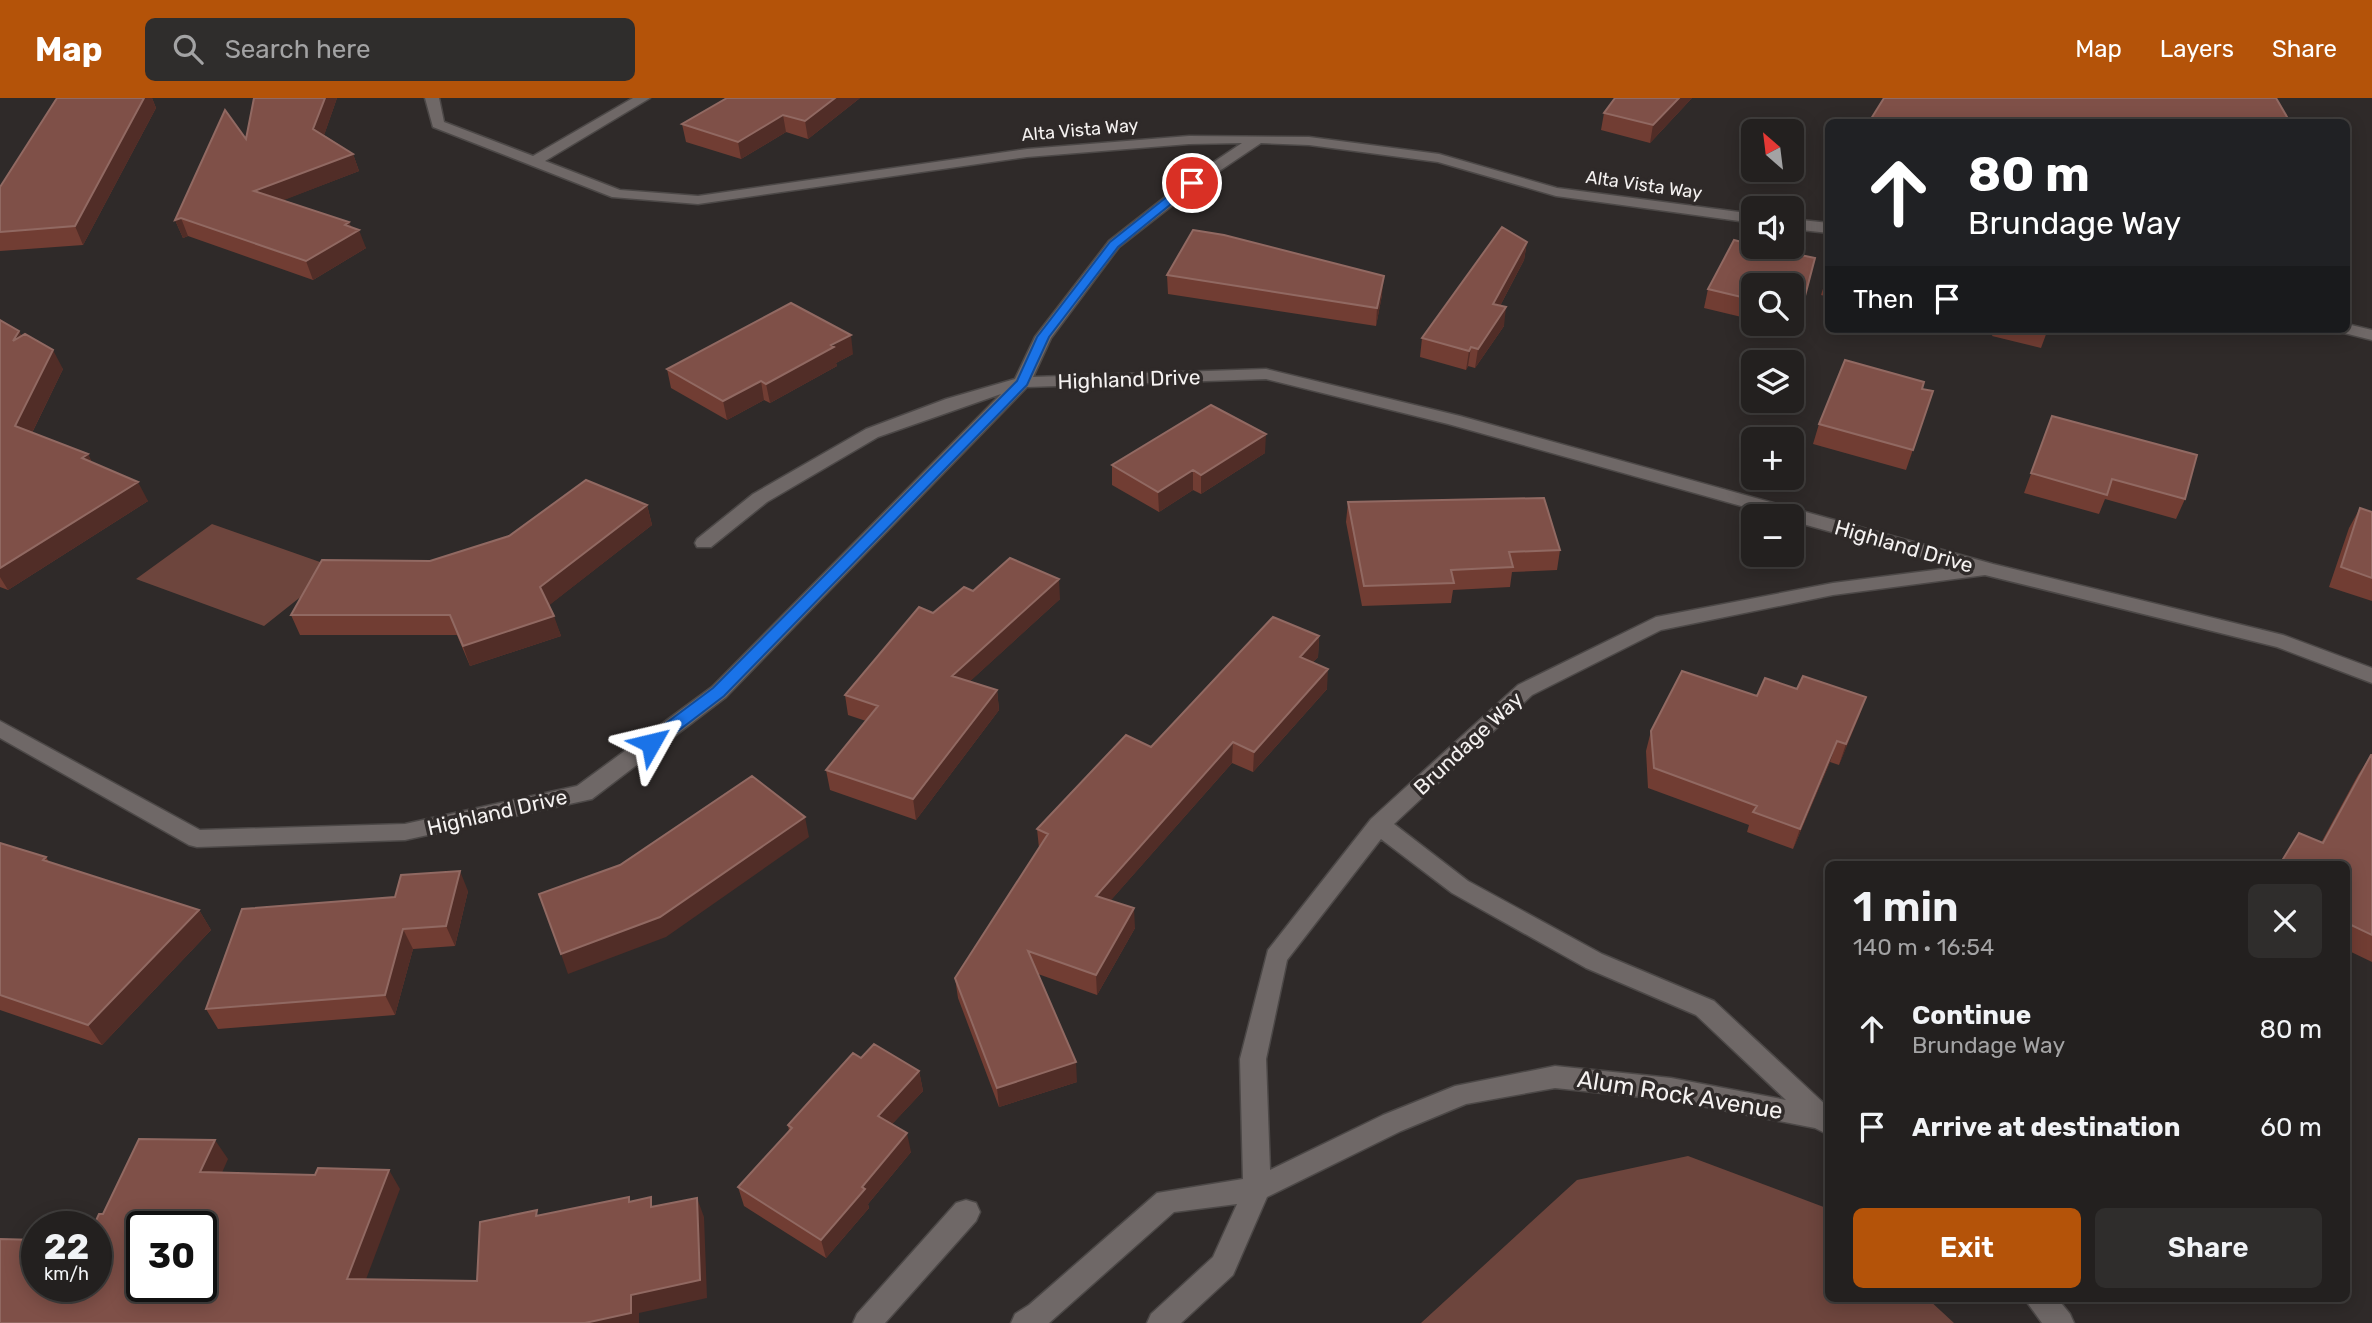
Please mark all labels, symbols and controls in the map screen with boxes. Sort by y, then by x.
search box [145,18,635,81]
text: Map [35,30,103,69]
icon: search [169,30,207,68]
text: Search here [225,34,370,65]
text: Map [2075,35,2122,63]
text: Layers [2160,35,2234,63]
text: Share [2272,35,2337,63]
street label: Alta Vista Way [1021,114,1139,146]
north arrow [1741,119,1804,182]
map controls [1741,119,1804,567]
text: 80 m [1968,145,2090,203]
icon: ahead [1853,147,1944,238]
pin [1162,153,1222,213]
icon: arrive [1173,164,1211,202]
street label: Alta Vista Way [1584,166,1704,204]
button: sound [1741,196,1804,259]
text: Brundage Way [1968,204,2181,242]
button: search [1741,273,1804,336]
icon: arrive [1928,280,1966,318]
text: Then [1853,284,1914,315]
button: layers [1741,350,1804,413]
street label: Highland Drive [1057,364,1201,394]
button: + [1741,427,1804,490]
button: − [1741,504,1804,567]
street label: Highland Drive [1832,514,1976,578]
street label: Brundage Way [1408,686,1528,800]
position arrow [614,706,688,780]
street label: Highland Drive [425,784,569,840]
text: 1 min [1853,882,1959,932]
button: close [2248,884,2322,958]
text: 140 m · 16:54 [1853,933,1994,961]
text: Continue [1912,1000,2031,1031]
icon: ahead [1853,1010,1891,1048]
text: 80 m [2259,1014,2322,1045]
text: Brundage Way [1912,1031,2065,1059]
street label: Alum Rock Avenue [1575,1065,1785,1125]
icon: arrive [1853,1108,1891,1146]
text: Arrive at destination [1912,1112,2180,1143]
text: 60 m [2260,1112,2322,1143]
button: Exit [1853,1208,2081,1288]
button: Share [2095,1208,2322,1288]
speed limit sign: 30 [126,1211,217,1302]
text: 22 [44,1226,89,1268]
text: km/h [44,1263,89,1285]

